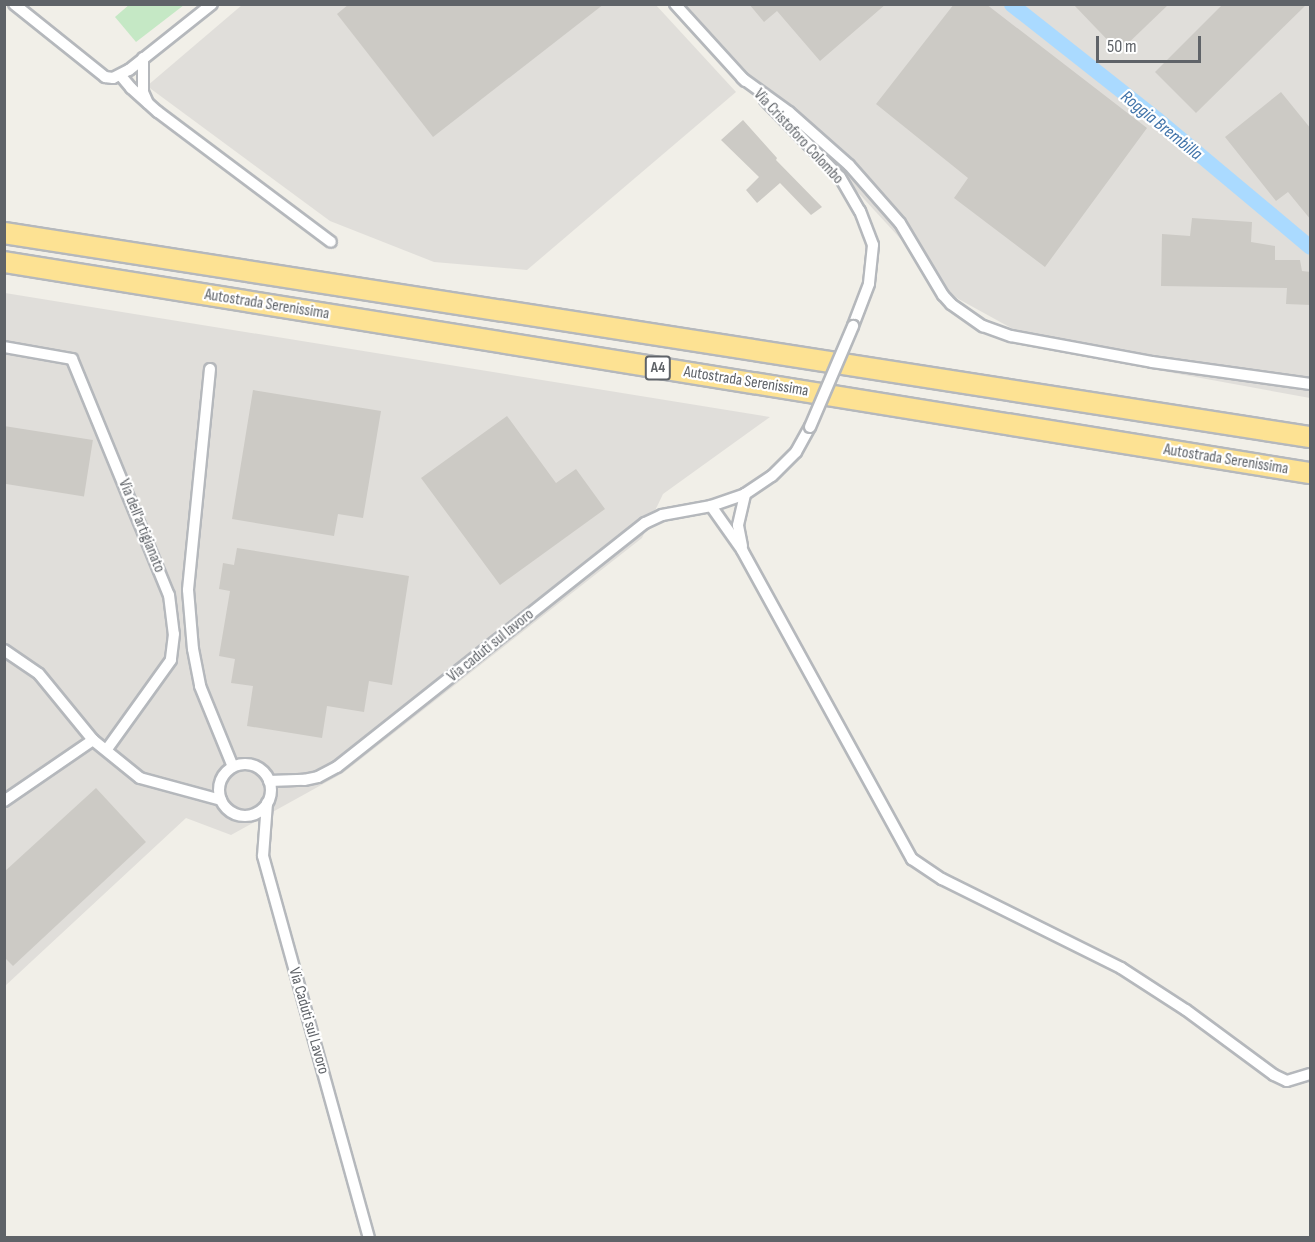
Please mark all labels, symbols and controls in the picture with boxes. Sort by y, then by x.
scale bar [1099,24,1204,62]
text: 50 m [1107,36,1137,57]
street label: Via Cristoforo Colombo [749,85,847,189]
water label: Roggia Brembilla [1116,87,1206,165]
street label: Autostrada Serenissima [203,286,331,324]
road number: A4 [644,356,672,380]
street label: Autostrada Serenissima [682,363,810,401]
street label: Autostrada Serenissima [1162,441,1290,479]
street label: Via dell'artigianato [114,476,168,576]
street label: Via caduti sul lavoro [444,605,538,687]
street label: Via Caduti sul Lavoro [284,966,332,1076]

